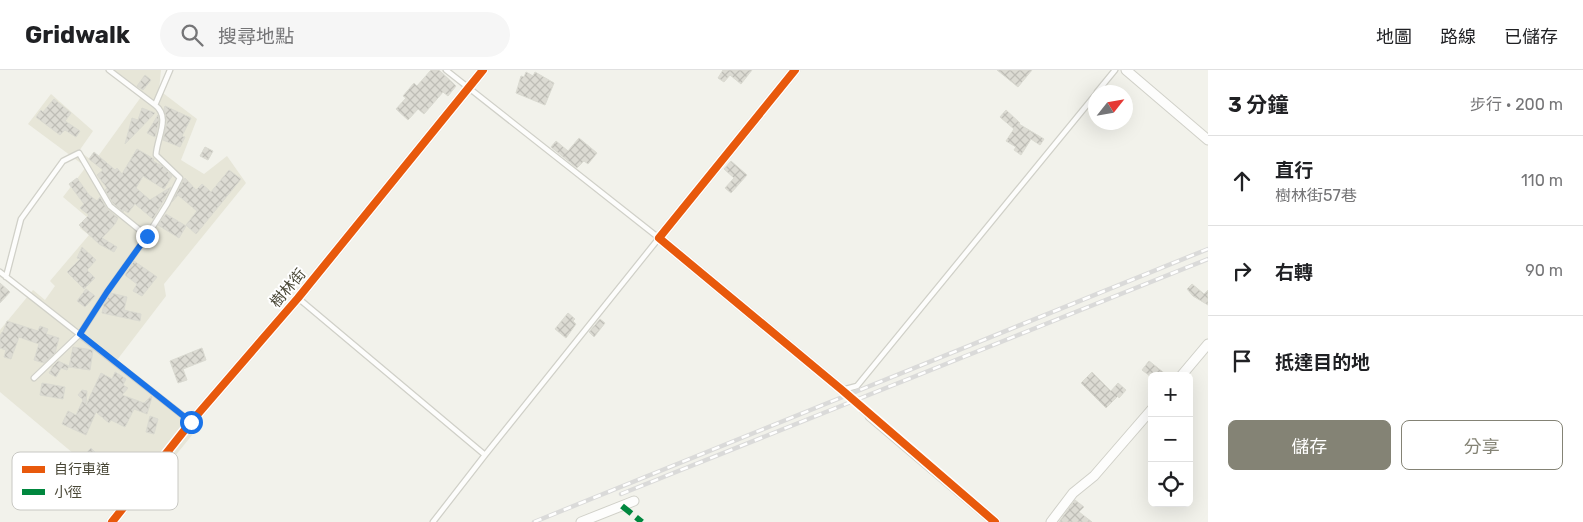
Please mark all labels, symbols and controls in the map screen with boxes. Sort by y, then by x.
search box [160,12,510,57]
text: Gridwalk [25,21,130,49]
icon: search [178,21,206,49]
text: 搜尋地點 [218,25,294,48]
text: 地圖 [1376,26,1412,48]
text: 路線 [1440,26,1476,48]
text: 已儲存 [1504,26,1558,48]
north arrow [1088,85,1133,130]
text: 3 分鐘 [1228,92,1288,117]
text: 步行 · 200 m [1470,95,1563,114]
text: 直行 [1275,159,1313,182]
icon: ahead [1228,167,1256,195]
text: 110 m [1521,171,1563,190]
text: 樹林街57巷 [1275,186,1357,205]
route end [136,225,159,248]
icon: right [1228,257,1256,285]
text: 右轉 [1275,261,1313,284]
text: 90 m [1525,261,1563,280]
street label: 樹林街 [267,265,309,311]
icon: arrive [1228,347,1256,375]
text: 抵達目的地 [1275,351,1370,374]
map controls [1148,372,1193,507]
button: + [1148,372,1193,417]
route start [180,411,203,434]
button: − [1148,417,1193,462]
button: 儲存 [1228,420,1391,470]
button: 分享 [1401,420,1563,470]
legend [12,452,178,510]
text: 自行車道 [54,461,110,478]
button: locate [1148,462,1193,507]
text: 小徑 [54,484,82,501]

